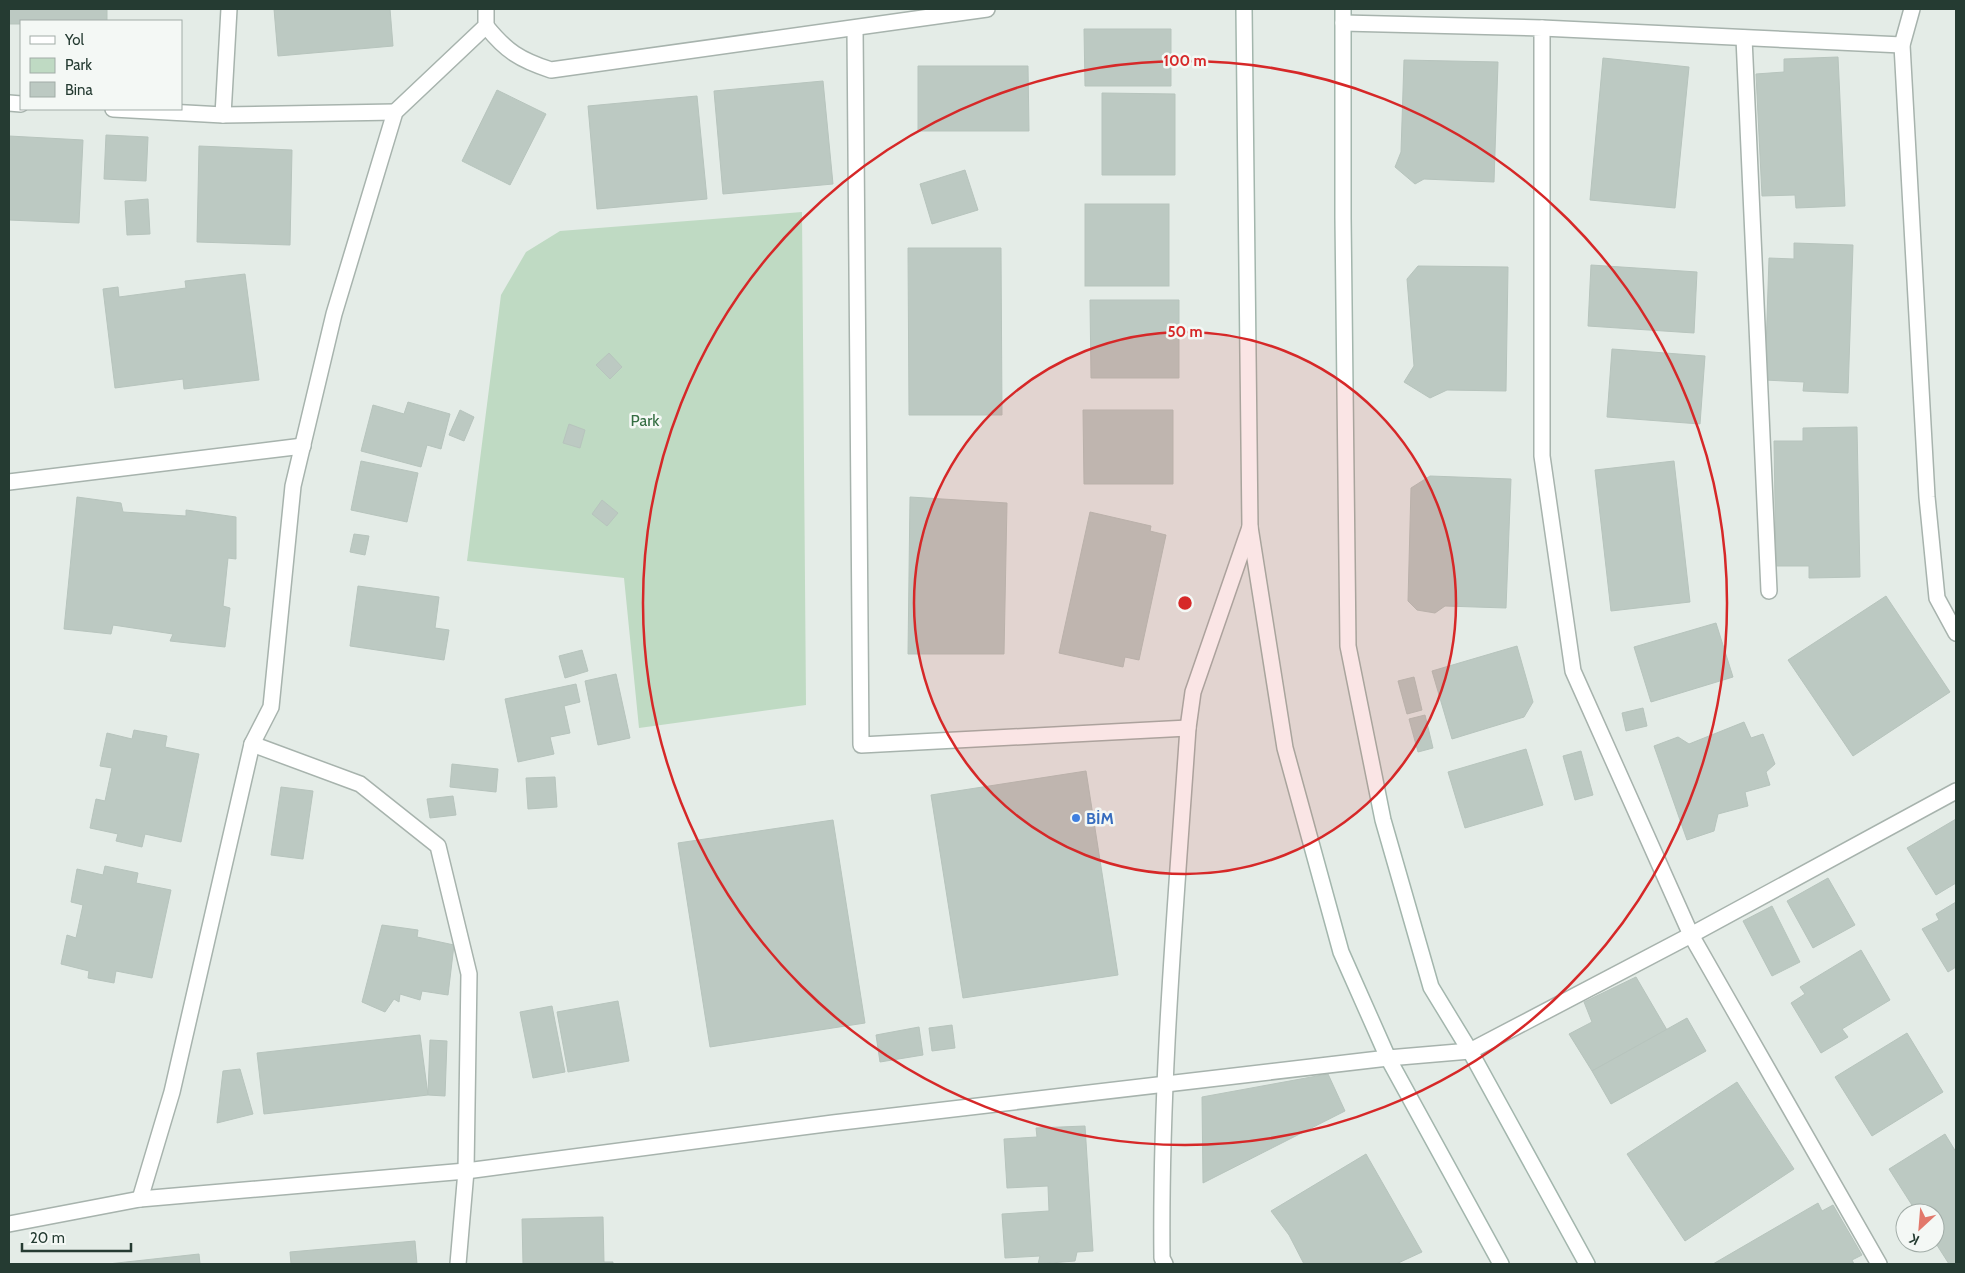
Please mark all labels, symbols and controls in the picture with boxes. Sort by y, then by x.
legend [20,20,182,110]
text: Yol [64,31,84,49]
text: 100 m [1163,52,1207,70]
text: Park [65,56,92,74]
text: Bina [65,81,93,99]
text: 50 m [1167,323,1203,341]
park label: Park [631,411,660,430]
centre of rings [1176,594,1194,612]
place label: BİM [1086,809,1114,828]
marker: BİM [1070,812,1082,824]
north arrow [1895,1203,1945,1253]
scale bar [22,1220,131,1252]
text: 20 m [30,1229,65,1247]
text: K [1906,1230,1922,1250]

